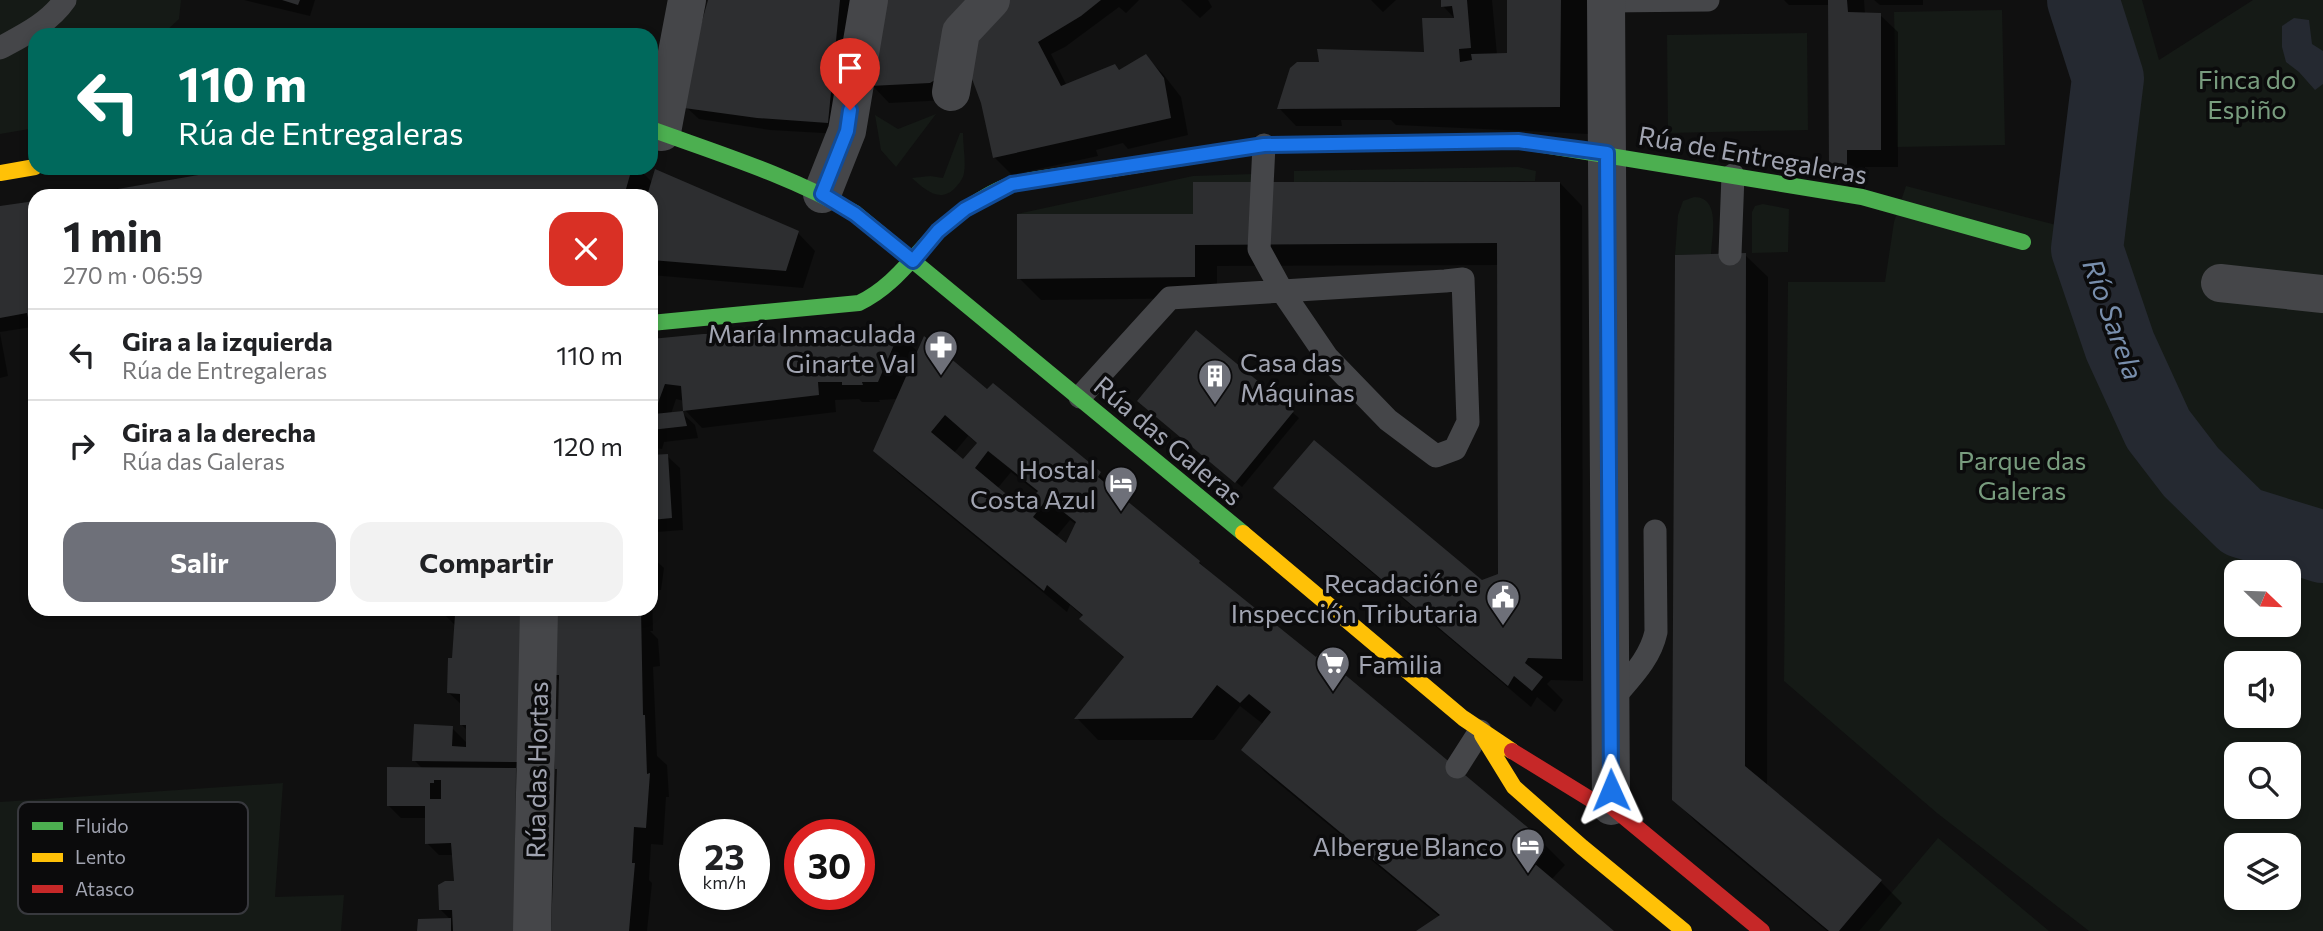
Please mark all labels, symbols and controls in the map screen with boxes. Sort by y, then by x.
pin [820,38,880,110]
icon: arrive [831,49,869,87]
text: 110 m [178,52,307,112]
icon: left [63,56,154,147]
park label: Finca do Espiño [2198,63,2296,124]
text: Rúa de Entregaleras [178,112,464,152]
street label: Rúa de Entregaleras [1636,119,1870,189]
text: 1 min [63,209,163,261]
button: close [549,212,623,286]
water label: Río Sarela [2076,254,2152,384]
text: 270 m · 06:59 [63,261,203,289]
place label: María Inmaculada Ginarte Val [707,317,916,378]
text: Gira a la izquierda [122,325,333,356]
pharmacy icon: María Inmaculada Ginarte Val [922,328,960,377]
icon: left [63,336,101,374]
text: 110 m [556,339,623,370]
place label: Casa das Máquinas [1240,346,1355,407]
text: Rúa de Entregaleras [122,356,327,384]
building icon: Casa das Máquinas [1196,357,1234,406]
street label: Rúa das Galeras [1088,369,1250,511]
text: Gira a la derecha [122,416,316,447]
icon: right [63,427,101,465]
text: 120 m [553,430,623,461]
park label: Parque das Galeras [1958,444,2086,505]
text: Rúa das Galeras [122,447,285,475]
place label: Hostal Costa Azul [970,453,1096,514]
hotel icon: Hostal Costa Azul [1102,464,1140,513]
button: Salir [63,522,336,602]
button: Compartir [350,522,623,602]
north arrow [2224,560,2301,637]
map controls [2224,560,2301,910]
place label: Recadación e Inspección Tributaria [1231,567,1478,628]
public building icon: Recadación e Inspección Tributaria [1484,578,1522,627]
supermarket icon: Familia [1314,644,1352,693]
place label: Familia [1358,648,1442,679]
button: sound [2224,651,2301,728]
street label: Rúa das Hortas [519,681,553,859]
button: search [2224,742,2301,819]
position arrow [1574,753,1648,827]
legend [18,802,248,914]
text: Fluido [75,814,129,837]
speed limit sign: 30 [784,819,875,910]
hotel icon: Albergue Blanco [1509,826,1547,875]
place label: Albergue Blanco [1312,830,1504,861]
button: layers [2224,833,2301,910]
text: 23 [704,834,745,877]
text: Lento [75,845,126,868]
text: km/h [703,871,746,893]
text: Atasco [75,877,134,900]

